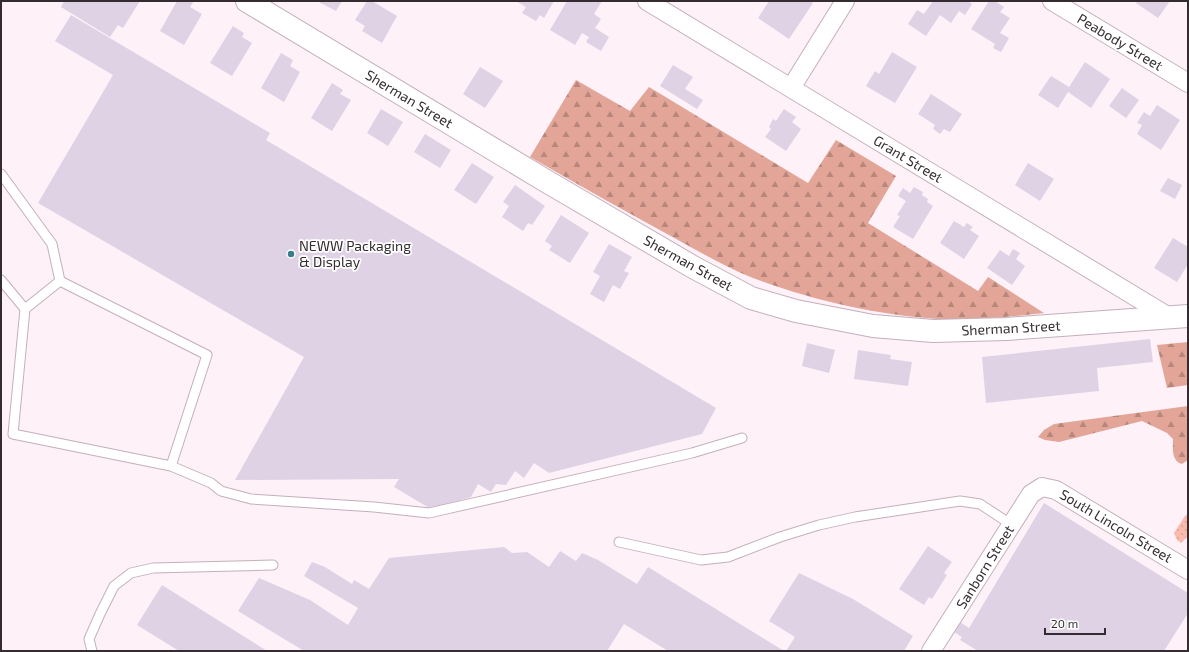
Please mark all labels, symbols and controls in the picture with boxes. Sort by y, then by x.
street label: Peabody Street [1075,9,1166,74]
street label: Sherman Street [362,66,456,131]
street label: Grant Street [871,131,946,186]
street label: Sherman Street [641,231,736,294]
place label: NEWW Packaging & Display [299,237,411,270]
marker: NEWW Packaging & Display [286,249,296,259]
street label: Sherman Street [961,316,1061,339]
street label: South Lincoln Street [1057,485,1176,566]
street label: Sanborn Street [952,522,1017,612]
scale bar [1045,610,1105,636]
text: 20 m [1051,616,1078,630]

